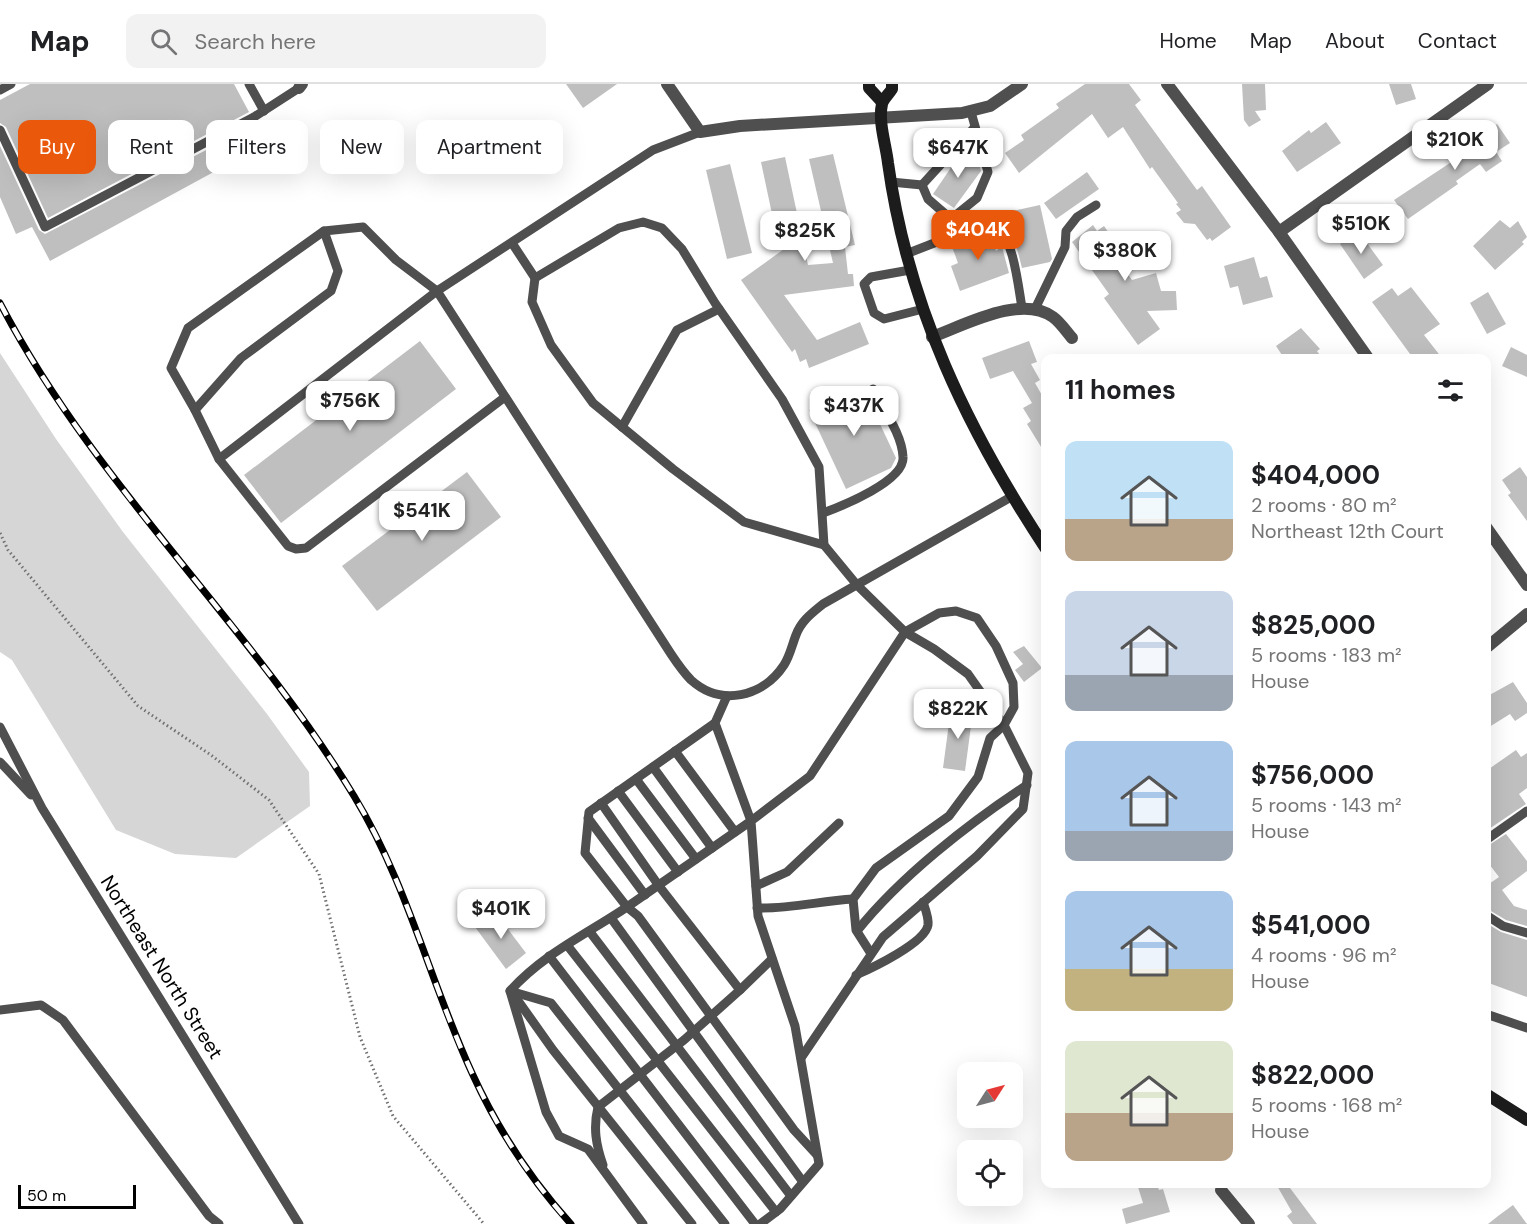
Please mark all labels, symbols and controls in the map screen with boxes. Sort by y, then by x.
search box [126,14,546,68]
text: Map [30,23,90,60]
icon: search [147,25,180,58]
text: Search here [195,27,316,56]
text: Home [1159,27,1217,55]
text: Map [1250,27,1292,55]
text: About [1325,27,1385,55]
text: Contact [1418,27,1497,55]
chip: Buy [18,120,96,174]
chip: Rent [108,120,194,174]
chip: Filters [206,120,308,174]
chip: New [320,120,404,174]
chip: Apartment [416,120,563,174]
pin: $210K [1413,120,1497,171]
text: $210K [1426,126,1484,152]
pin: $647K [916,128,1000,179]
text: $647K [927,134,989,160]
pin: $510K [1319,204,1403,255]
pin: $404K [936,210,1020,261]
text: $510K [1332,210,1390,236]
pin: $825K [763,211,847,262]
text: $404K [945,216,1011,242]
text: $825K [774,217,836,243]
pin: $380K [1083,231,1167,282]
text: $380K [1093,237,1157,263]
text: 11 homes [1065,373,1176,407]
icon: filters [1434,374,1467,407]
pin: $756K [308,381,392,432]
pin: $437K [812,386,896,437]
text: $756K [320,387,380,413]
text: $437K [824,392,884,418]
text: $404,000 [1251,458,1380,492]
icon: home [1113,465,1185,537]
pin: $541K [380,491,464,542]
text: 2 rooms · 80 m² [1251,492,1397,518]
text: $541K [393,497,451,523]
text: Northeast 12th Court [1251,518,1444,544]
text: $825,000 [1251,608,1375,642]
icon: home [1113,615,1185,687]
text: 5 rooms · 183 m² [1251,642,1402,668]
text: House [1251,668,1309,694]
pin: $822K [916,689,1000,740]
text: $822K [928,695,988,721]
text: $756,000 [1251,758,1374,792]
icon: home [1113,765,1185,837]
text: 5 rooms · 143 m² [1251,792,1402,818]
text: House [1251,818,1309,844]
street label: Northeast North Street [95,870,229,1064]
pin: $401K [459,889,543,940]
text: $401K [471,895,531,921]
text: $541,000 [1251,908,1371,942]
icon: home [1113,915,1185,987]
text: 4 rooms · 96 m² [1251,942,1397,968]
text: House [1251,968,1309,994]
text: $822,000 [1251,1058,1374,1092]
north arrow [957,1062,1023,1128]
map controls [957,1062,1023,1206]
icon: home [1113,1065,1185,1137]
text: 5 rooms · 168 m² [1251,1092,1402,1118]
text: House [1251,1118,1309,1144]
button: locate [957,1140,1023,1206]
scale bar [18,1182,136,1210]
text: 50 m [27,1185,66,1206]

